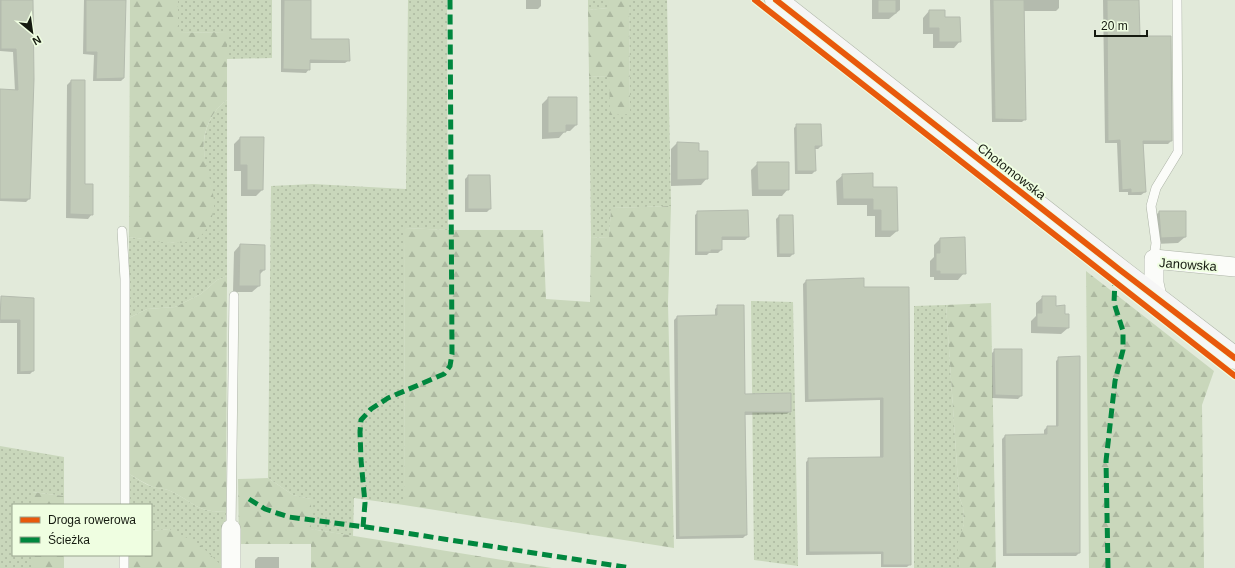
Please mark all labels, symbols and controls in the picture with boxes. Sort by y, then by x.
north arrow [12,12,52,52]
scale bar [1095,12,1147,38]
text: 20 m [1101,19,1128,33]
text: N [30,34,43,48]
street label: Chotomowska [975,140,1049,203]
street label: Janowska [1159,255,1218,274]
legend [12,504,152,556]
text: Droga rowerowa [48,513,136,527]
text: Ścieżka [48,532,90,547]

